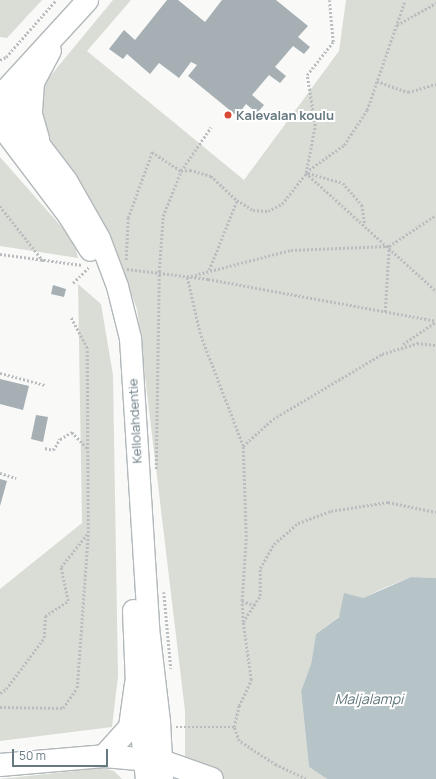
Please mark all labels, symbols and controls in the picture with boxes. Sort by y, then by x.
place label: Kalevalan koulu [236,107,334,123]
marker: Kalevalan koulu [223,110,233,120]
street label: Kellolahdentie [125,378,145,464]
water label: Maljalampi [335,691,403,707]
scale bar [14,741,110,767]
text: 50 m [19,747,46,764]

